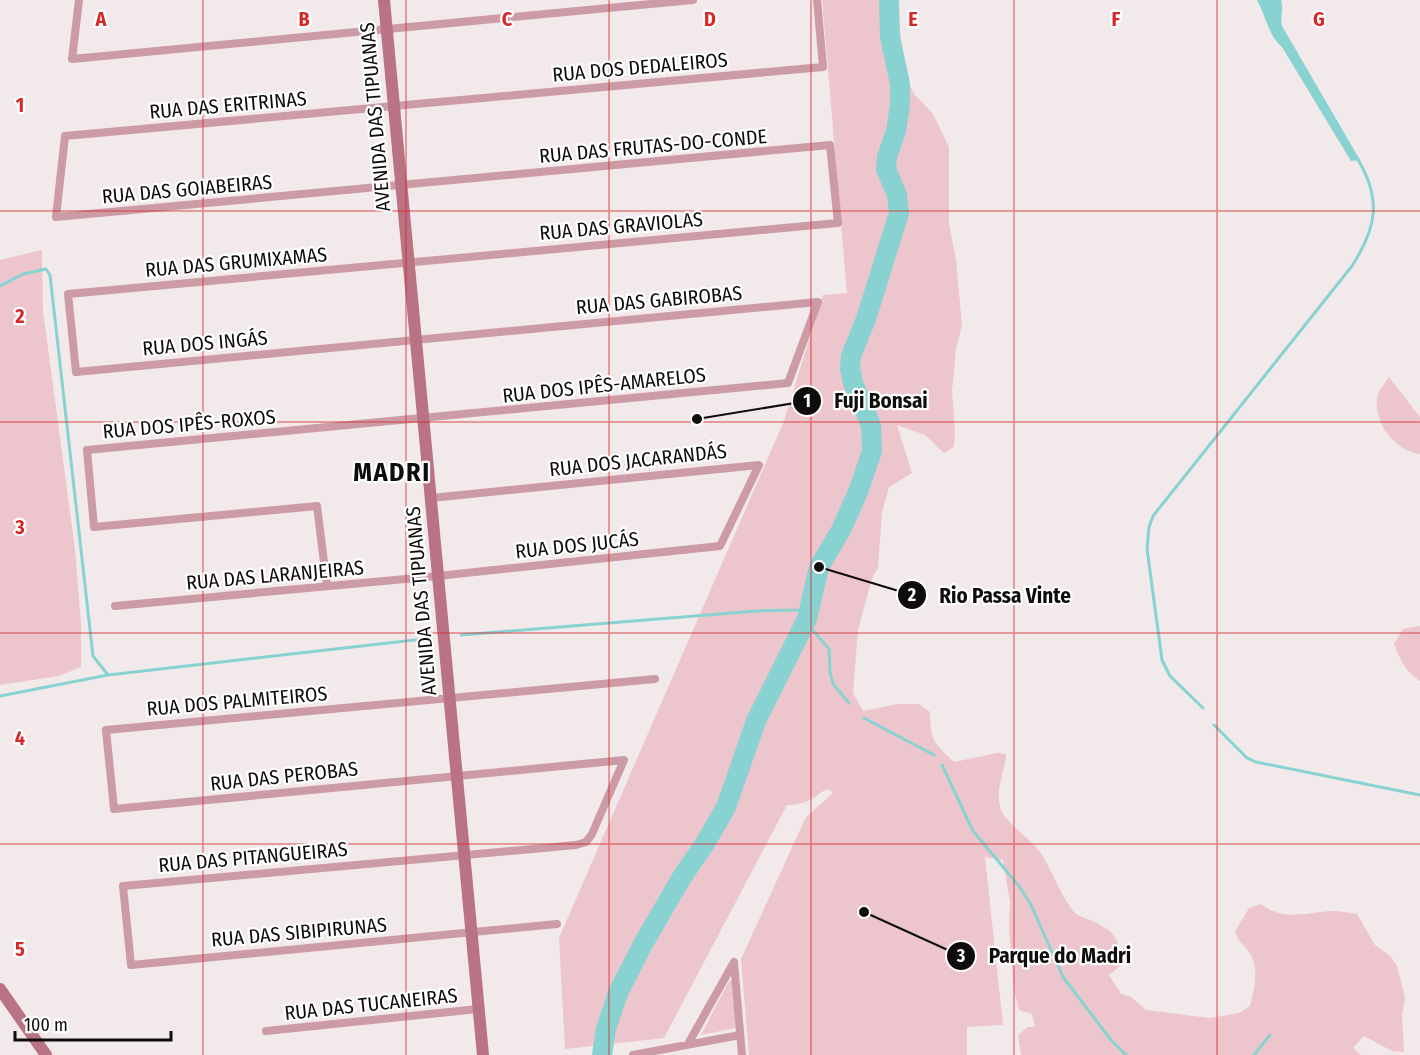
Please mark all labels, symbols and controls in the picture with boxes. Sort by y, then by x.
text: A [95,7,108,31]
text: B [298,7,310,31]
text: C [502,7,513,31]
text: D [704,7,716,31]
text: E [908,7,918,31]
text: F [1112,7,1121,31]
text: G [1313,7,1325,31]
street label: AVENIDA DAS TIPUANAS [355,21,395,213]
street label: RUA DOS DEDALEIROS [551,47,729,87]
street label: RUA DAS ERITRINAS [148,86,308,124]
text: 1 [16,93,24,117]
street label: RUA DAS FRUTAS-DO-CONDE [538,124,768,168]
street label: RUA DAS GOIABEIRAS [101,170,273,208]
street label: RUA DAS GRAVIOLAS [538,207,704,245]
street label: RUA DAS GRUMIXAMAS [144,242,328,282]
street label: RUA DAS GABIROBAS [575,281,743,319]
text: 2 [14,304,25,328]
street label: RUA DOS INGÁS [141,326,269,360]
street label: RUA DOS IPÊS-AMARELOS [501,362,707,408]
callout: Fuji Bonsai [792,381,940,420]
text: Fuji Bonsai [834,388,928,414]
text: 1 [803,390,811,412]
street label: RUA DOS IPÊS-ROXOS [102,404,277,444]
street label: RUA DOS JACARANDÁS [548,439,728,481]
district label: MADRI [353,457,431,488]
street label: AVENIDA DAS TIPUANAS [401,505,441,697]
text: 3 [14,515,25,539]
street label: RUA DOS JUCÁS [514,527,640,563]
street label: RUA DAS LARANJEIRAS [185,555,365,595]
callout: Rio Passa Vinte [897,576,1082,615]
text: Rio Passa Vinte [939,583,1071,609]
text: 2 [907,584,916,606]
street label: RUA DOS PALMITEIROS [146,681,328,721]
text: 4 [15,726,25,750]
street label: RUA DAS PEROBAS [209,756,359,796]
street label: RUA DAS PITANGUEIRAS [157,837,349,877]
street label: RUA DAS SIBIPIRUNAS [210,912,388,952]
callout: Parque do Madri [946,936,1143,975]
text: 5 [15,937,25,961]
text: Parque do Madri [989,943,1131,969]
text: 3 [956,945,966,967]
street label: RUA DAS TUCANEIRAS [283,983,459,1025]
scale bar [15,1004,171,1042]
text: 100 m [24,1014,68,1036]

